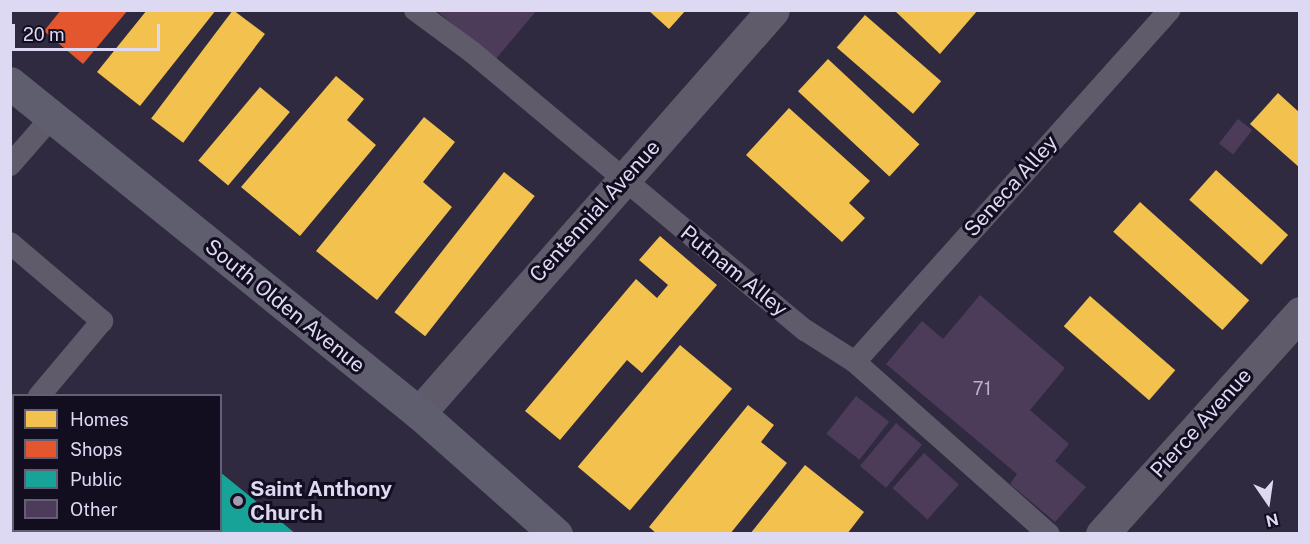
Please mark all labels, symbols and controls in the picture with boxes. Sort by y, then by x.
scale bar [15,12,164,50]
text: 20 m [23,24,65,45]
street label: Seneca Alley [959,130,1063,242]
street label: Centennial Avenue [525,135,665,287]
street label: Putnam Alley [675,220,793,322]
street label: South Olden Avenue [200,234,370,378]
street label: Pierce Avenue [1145,363,1257,483]
house number: 71 [973,378,991,400]
legend [12,394,222,532]
text: Homes [70,409,129,430]
text: Shops [70,439,122,460]
text: Public [70,469,122,490]
north arrow [1238,472,1298,532]
place label: Saint Anthony Church [250,476,392,526]
marker: Saint Anthony Church [231,494,245,508]
text: Other [70,499,118,520]
text: N [1264,509,1280,531]

